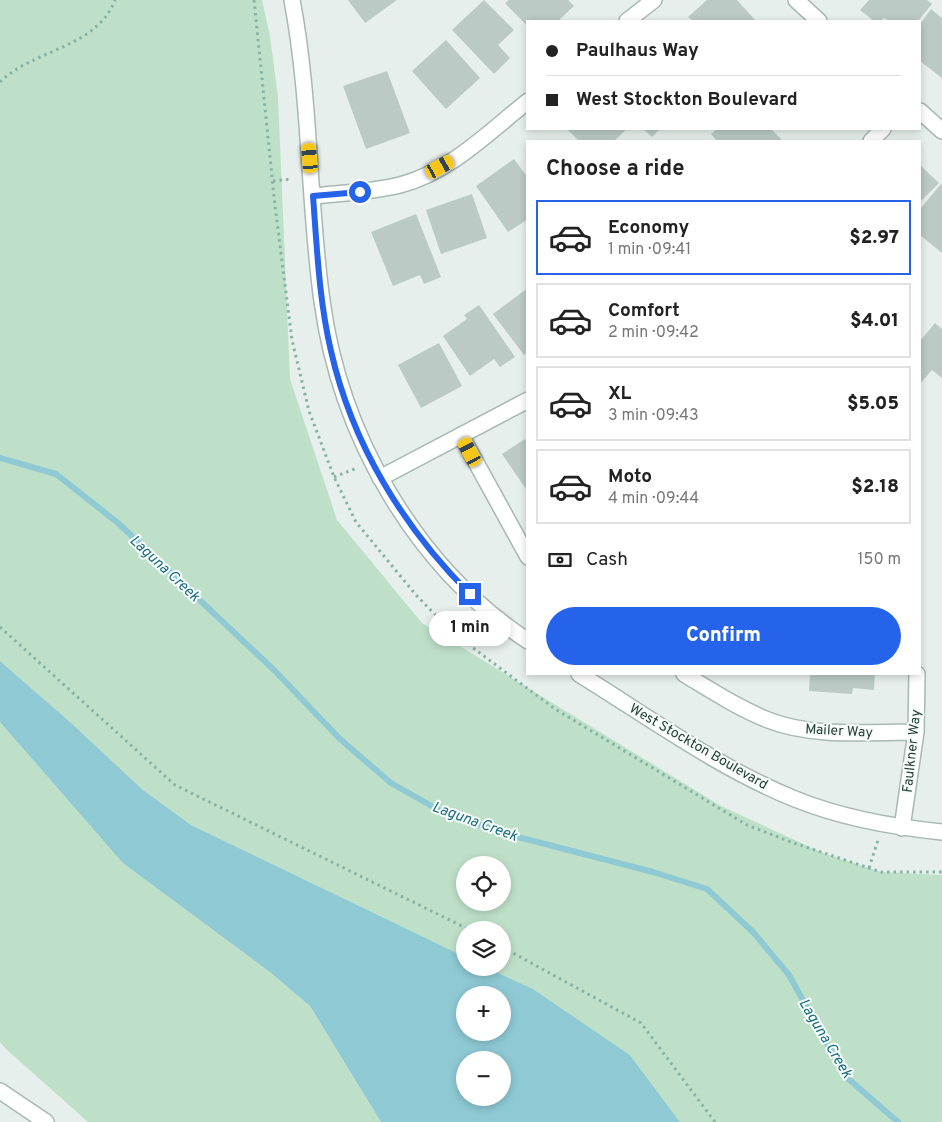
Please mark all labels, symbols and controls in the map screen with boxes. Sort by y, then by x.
text: Paulhaus Way [576,39,699,63]
text: West Stockton Boulevard [576,88,798,112]
car [301,142,318,174]
car [423,153,456,181]
text: Choose a ride [546,156,684,183]
route start [349,181,371,203]
icon: car [548,215,593,260]
text: Economy [608,216,689,240]
text: $2.97 [849,226,899,250]
text: 1 min · 09:41 [608,240,691,260]
icon: car [548,298,593,343]
text: Comfort [608,299,680,323]
text: $4.01 [850,309,899,333]
text: 2 min · 09:42 [608,323,699,343]
icon: car [548,381,593,426]
text: XL [608,382,631,406]
text: $5.05 [847,392,899,416]
text: 3 min · 09:43 [608,406,699,426]
car [456,435,483,469]
icon: car [548,464,593,509]
text: Moto [608,465,652,489]
text: $2.18 [851,475,899,499]
text: 4 min · 09:44 [608,489,699,509]
water label: Laguna Creek [125,532,203,607]
icon: cash [546,546,574,574]
text: Cash [586,548,628,572]
text: 150 m [858,550,901,570]
route end [459,583,481,605]
button: Confirm [546,607,901,665]
callout: 1 min [429,612,511,646]
text: 1 min [450,618,490,638]
street label: West Stockton Boulevard [626,701,770,794]
street label: Faulkner Way [900,709,925,794]
street label: Mailer Way [805,721,873,742]
water label: Laguna Creek [429,798,520,847]
map controls [456,856,511,1106]
button: locate [456,856,511,911]
button: layers [456,921,511,976]
button: + [456,986,511,1041]
water label: Laguna Creek [794,996,856,1082]
button: − [456,1051,511,1106]

